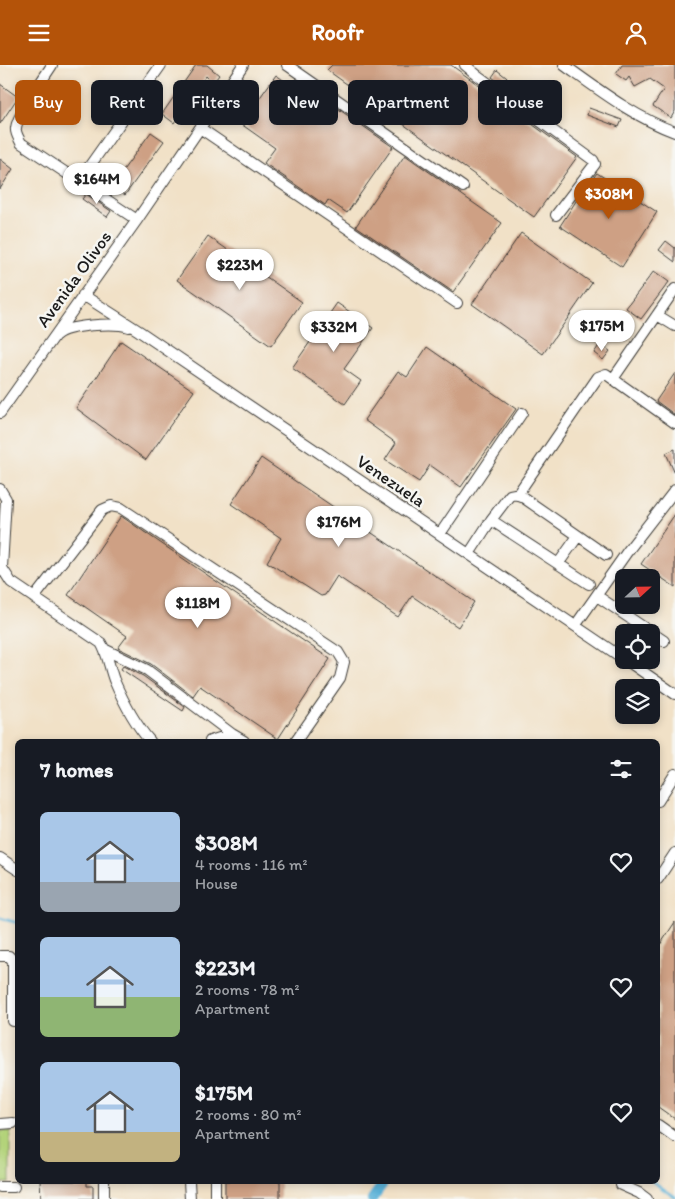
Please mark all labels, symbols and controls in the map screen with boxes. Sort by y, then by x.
icon: menu [25,19,53,47]
text: Roofr [311,19,364,46]
icon: person [622,19,650,47]
chip: Buy [15,80,81,125]
chip: Rent [91,80,163,125]
chip: Filters [173,80,259,125]
chip: New [269,80,338,125]
chip: Apartment [348,80,468,125]
chip: House [478,80,562,125]
pin: $164M [62,163,132,205]
text: $164M [74,169,120,188]
pin: $308M [574,177,644,220]
text: $308M [585,184,633,203]
street label: Avenida Olivos [32,226,116,332]
pin: $223M [205,249,275,291]
text: $223M [217,255,263,274]
pin: $175M [567,309,637,352]
pin: $332M [299,311,369,353]
text: $175M [580,316,624,335]
text: $332M [311,317,357,336]
street label: Venezuela [353,450,430,512]
pin: $176M [304,505,374,548]
text: $176M [317,512,361,531]
north arrow [615,569,660,614]
map controls [615,569,660,724]
pin: $118M [163,587,233,629]
text: $118M [176,593,220,612]
button: locate [615,624,660,669]
button: layers [615,679,660,724]
icon: filters [607,755,635,783]
text: 7 homes [40,757,114,782]
text: $308M [195,830,258,855]
icon: home [80,832,140,892]
icon: heart [607,848,635,876]
text: 4 rooms · 116 m² [195,855,307,874]
text: House [195,874,238,893]
text: $223M [195,955,256,980]
icon: home [80,957,140,1017]
icon: heart [607,973,635,1001]
text: 2 rooms · 78 m² [195,980,300,999]
text: Apartment [195,999,270,1018]
text: $175M [195,1080,253,1105]
icon: home [80,1082,140,1142]
icon: heart [607,1098,635,1126]
text: 2 rooms · 80 m² [195,1105,301,1124]
text: Apartment [195,1124,270,1143]

